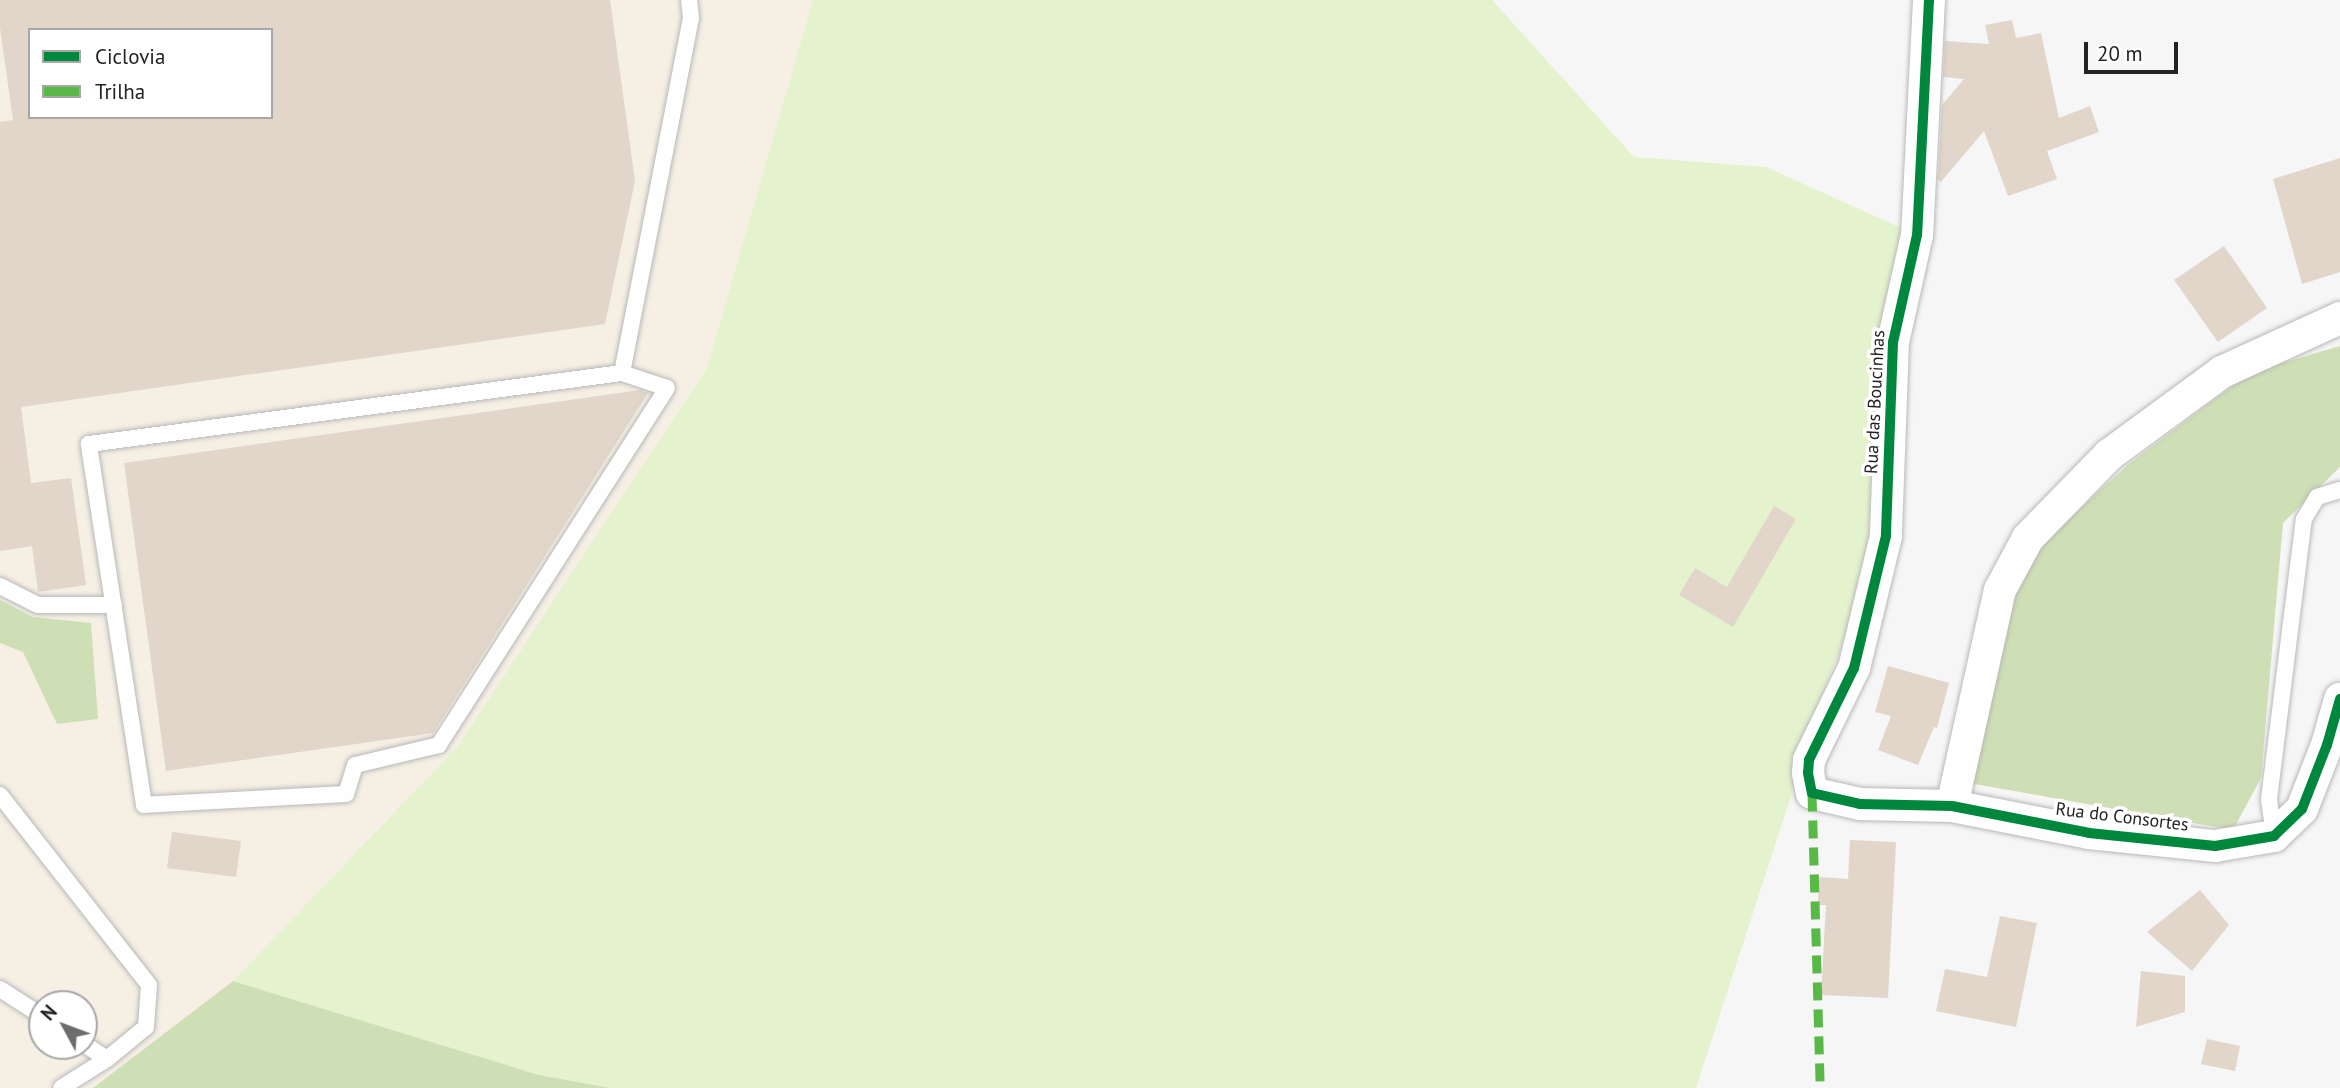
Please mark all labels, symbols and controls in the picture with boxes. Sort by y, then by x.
legend [28,28,273,119]
scale bar [2088,28,2182,72]
text: 20 m [2097,40,2143,67]
text: Ciclovia [95,43,165,70]
text: Trilha [95,78,145,105]
street label: Rua das Boucinhas [1860,330,1890,474]
street label: Rua do Consortes [2054,798,2190,836]
north arrow [28,990,98,1060]
text: N [36,1000,62,1025]

